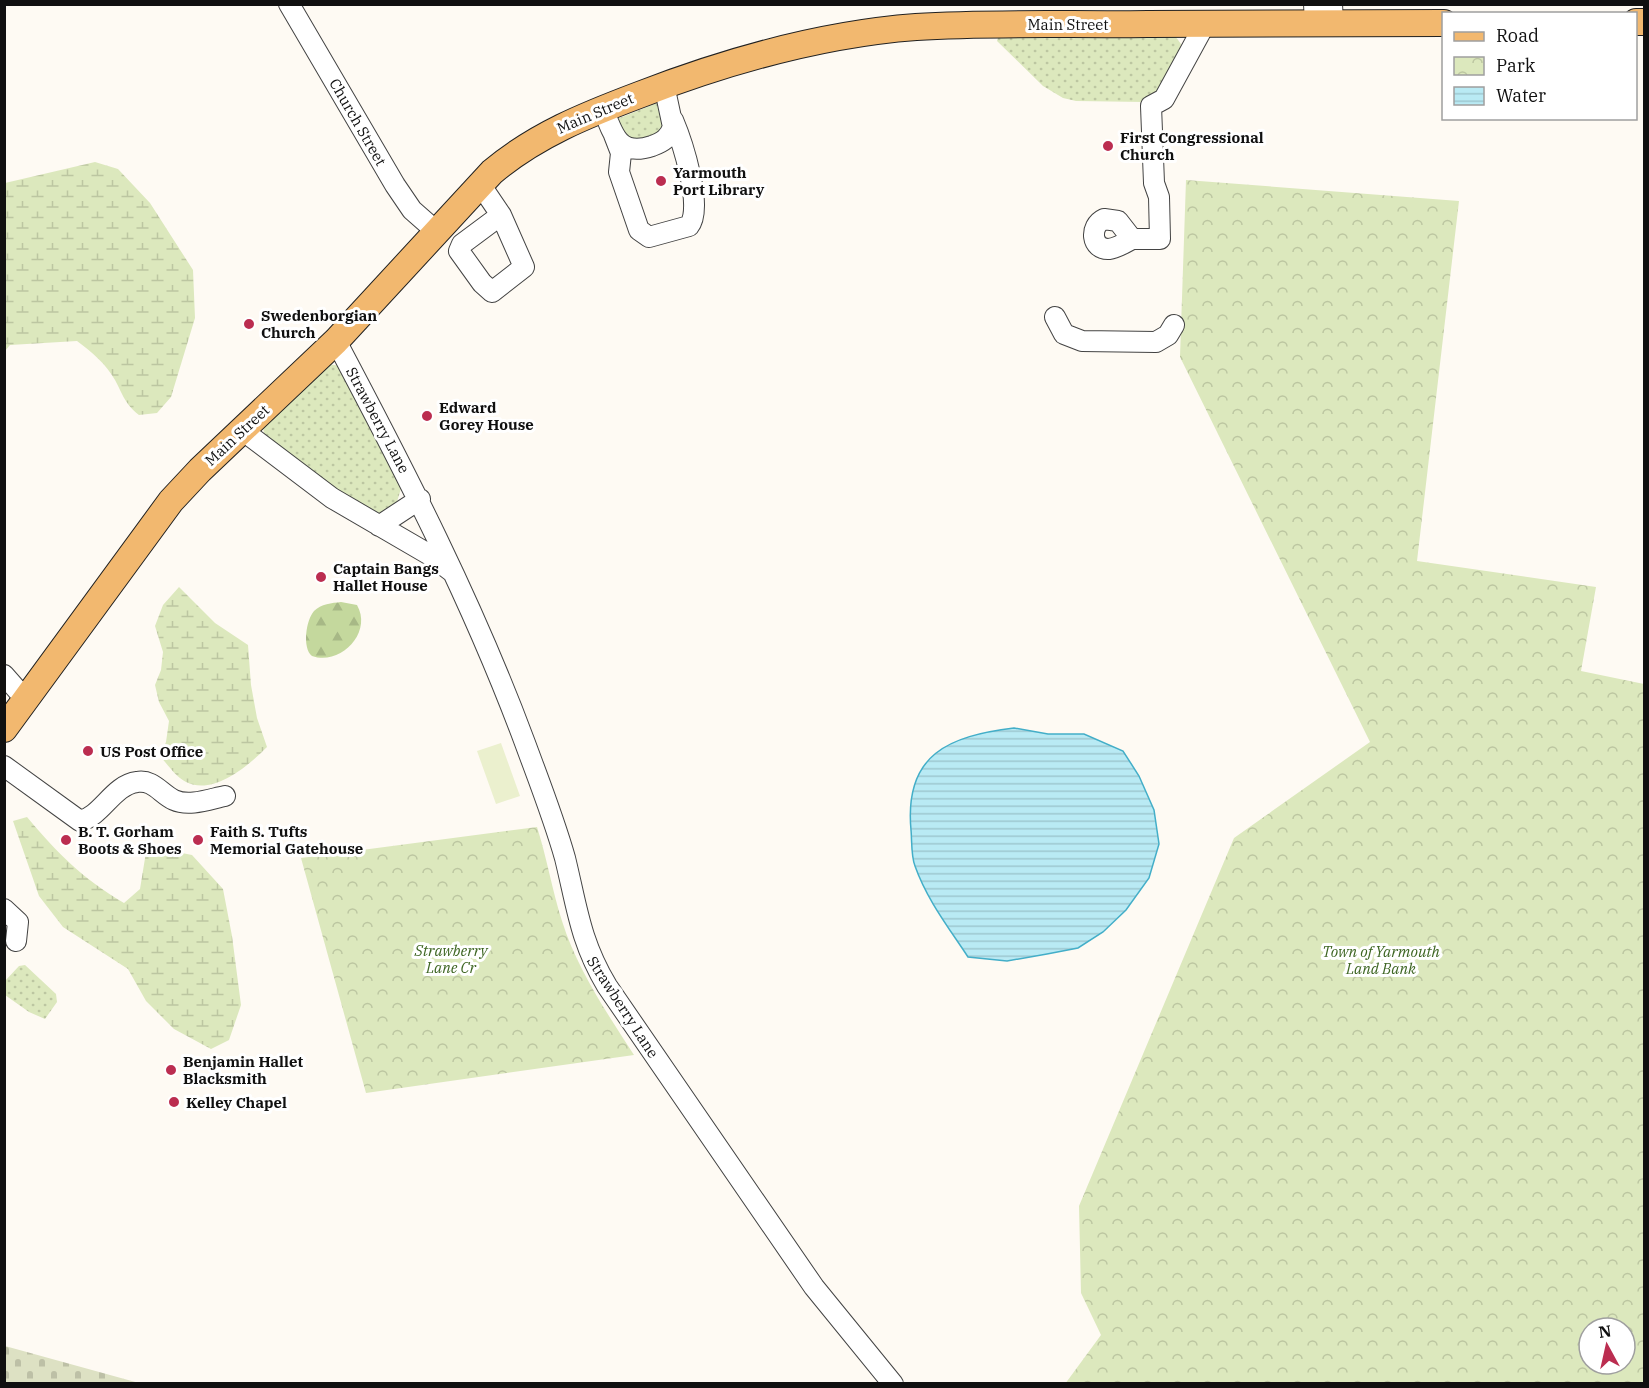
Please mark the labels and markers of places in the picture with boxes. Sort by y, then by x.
place label: First Congressional Church [1120,128,1264,164]
marker: First Congressional Church [1101,139,1115,153]
place label: Yarmouth Port Library [673,163,765,199]
marker: Yarmouth Port Library [654,174,668,188]
place label: Swedenborgian Church [261,306,377,342]
marker: Swedenborgian Church [242,317,256,331]
place label: Edward Gorey House [439,398,534,434]
marker: Edward Gorey House [420,409,434,423]
place label: Captain Bangs Hallet House [333,559,439,595]
marker: Captain Bangs Hallet House [314,570,328,584]
place label: US Post Office [100,742,203,761]
marker: US Post Office [81,744,95,758]
place label: B. T. Gorham Boots & Shoes [78,822,182,858]
place label: Faith S. Tufts Memorial Gatehouse [210,822,363,858]
marker: B. T. Gorham Boots & Shoes [59,833,73,847]
marker: Faith S. Tufts Memorial Gatehouse [191,833,205,847]
place label: Benjamin Hallet Blacksmith [183,1052,303,1088]
marker: Benjamin Hallet Blacksmith [164,1063,178,1077]
place label: Kelley Chapel [186,1093,287,1112]
marker: Kelley Chapel [167,1095,181,1109]

